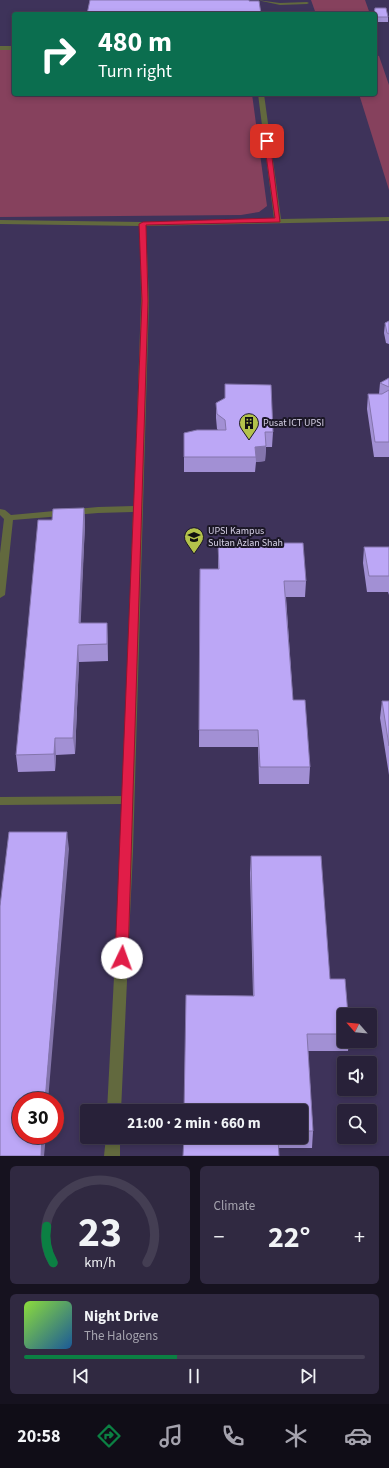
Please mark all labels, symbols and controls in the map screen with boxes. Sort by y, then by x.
text: 480 m [98,22,172,62]
icon: right [32,28,84,80]
text: Turn right [98,59,172,84]
pin [250,124,284,158]
icon: arrive [256,130,278,152]
building icon: Pusat ICT UPSI [238,412,260,440]
place label: Pusat ICT UPSI [263,416,324,430]
place label: UPSI Kampus Sultan Azlan Shah [208,524,283,550]
school or university icon: UPSI Kampus Sultan Azlan Shah [183,526,205,554]
position arrow [101,937,143,979]
north arrow [337,1008,377,1048]
map controls [337,1008,377,1144]
button: sound [337,1056,377,1096]
speed limit sign: 30 [12,1092,64,1144]
button: search [337,1104,377,1144]
text: 21:00 · 2 min · 660 m [127,1113,261,1134]
text: Climate [214,1197,255,1215]
text: 23 [78,1203,122,1263]
text: 22° [268,1216,311,1259]
text: − [214,1221,224,1253]
text: + [354,1221,365,1253]
text: km/h [84,1252,116,1273]
text: Night Drive [84,1306,159,1327]
text: The Halogens [84,1327,158,1345]
icon: previous [70,1365,92,1387]
icon: pause [183,1365,205,1387]
icon: next [297,1365,319,1387]
icon: directions [95,1422,123,1450]
icon: music [157,1422,185,1450]
icon: phone [219,1422,247,1450]
icon: climate [282,1422,310,1450]
icon: car [344,1422,372,1450]
text: 20:58 [17,1424,61,1449]

